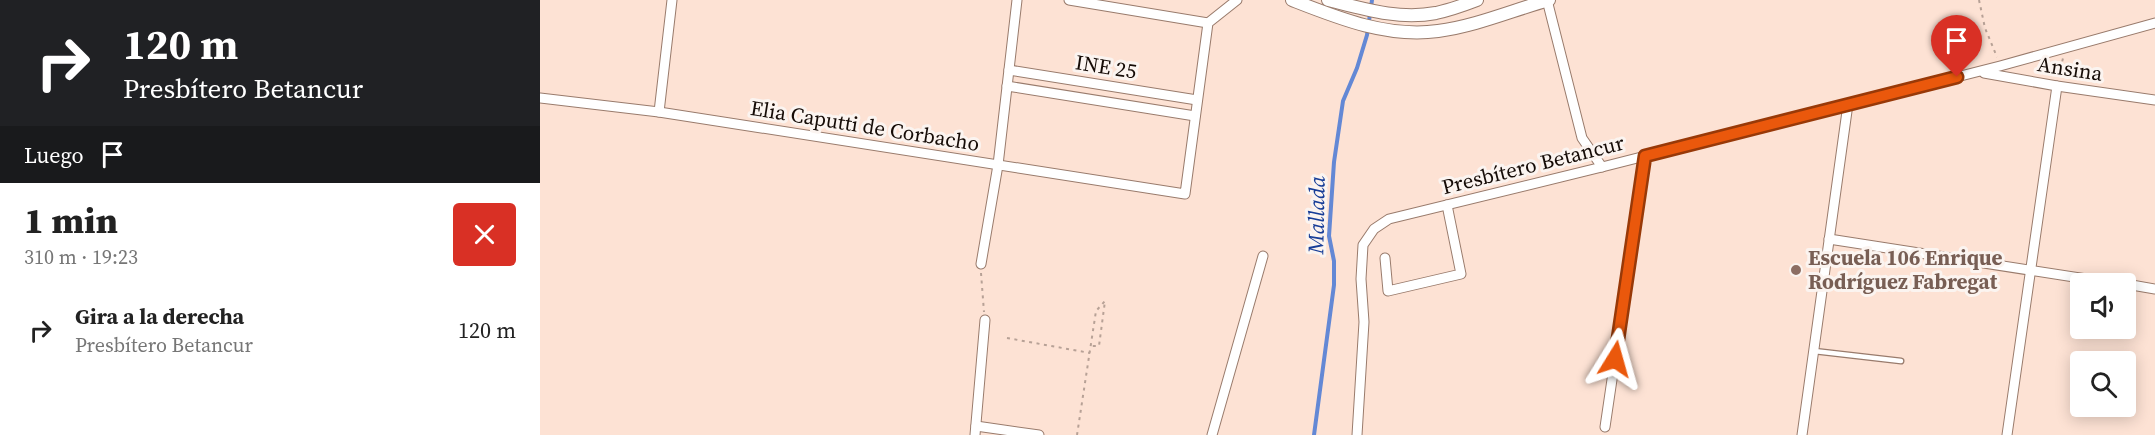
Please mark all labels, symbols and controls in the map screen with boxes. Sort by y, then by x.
text: 120 m [123,15,238,73]
pin [1931,15,1982,77]
icon: right [24,24,102,102]
icon: arrive [1940,24,1973,57]
street label: INE 25 [1073,47,1139,86]
street label: Ansina [2035,49,2105,88]
text: Presbítero Betancur [123,70,363,107]
street label: Elia Caputti de Corbacho [749,93,982,158]
street label: Presbítero Betancur [1439,128,1627,201]
icon: arrive [96,138,129,171]
text: Luego [24,140,84,170]
water label: Mallada [1300,175,1332,255]
text: 1 min [24,196,118,245]
button: close [453,203,516,266]
text: 310 m · 19:23 [24,243,138,271]
place label: Escuela 106 Enrique Rodríguez Fabregat [1808,243,2002,296]
marker: Escuela 106 Enrique Rodríguez Fabregat [1789,263,1803,277]
map controls [2070,273,2136,417]
button: sound [2070,273,2136,339]
text: Gira a la derecha [75,301,244,331]
icon: right [24,314,57,347]
text: 120 m [458,315,516,345]
position arrow [1583,327,1647,391]
text: Presbítero Betancur [75,331,253,359]
button: search [2070,351,2136,417]

